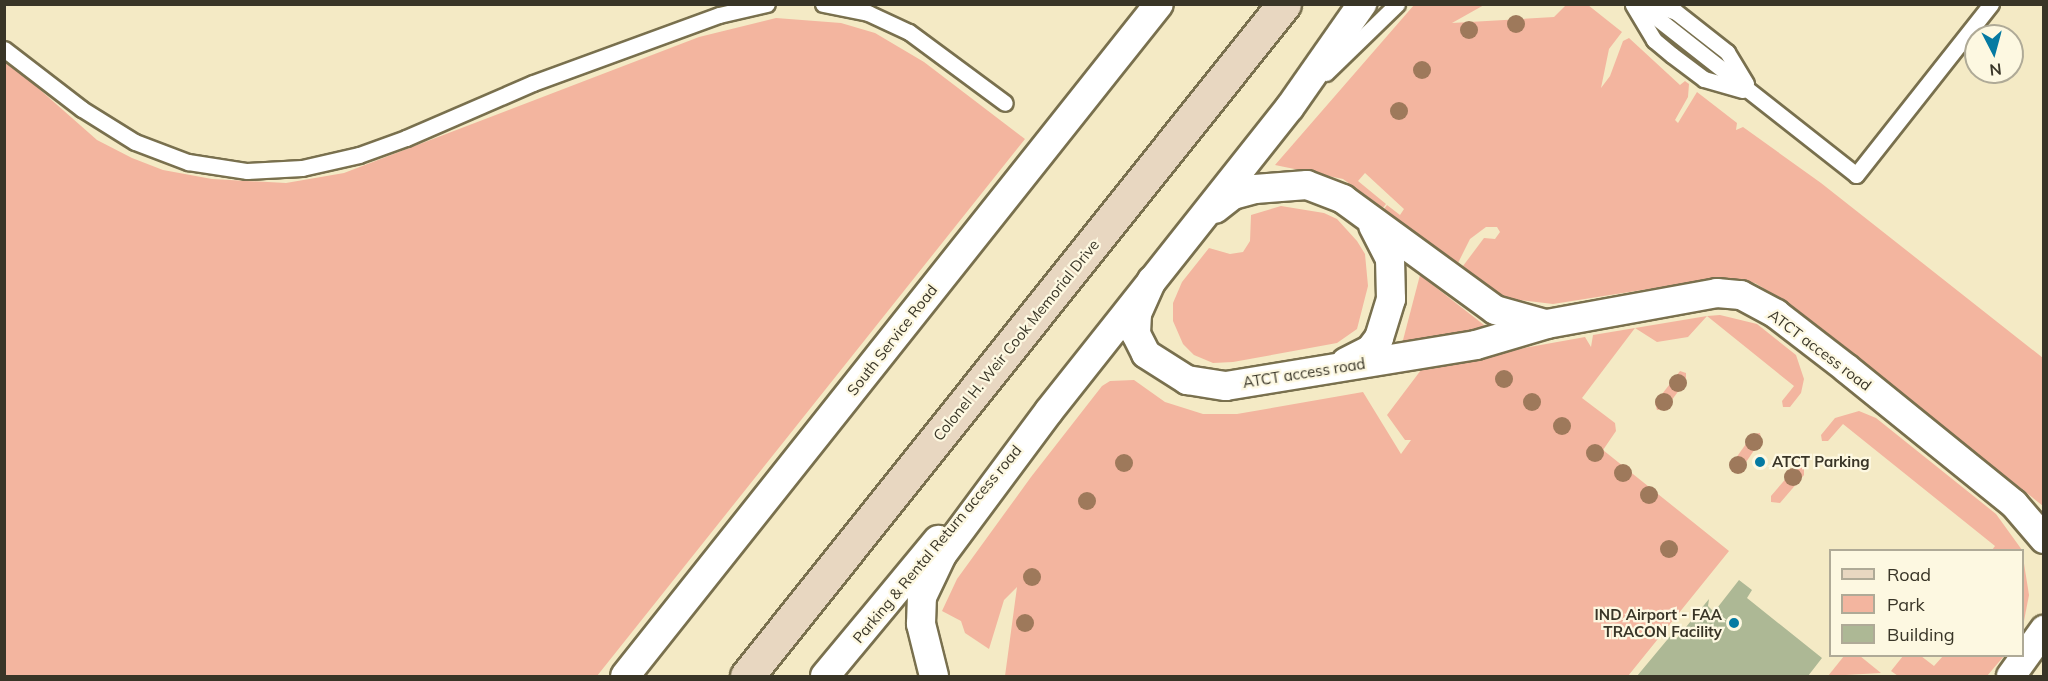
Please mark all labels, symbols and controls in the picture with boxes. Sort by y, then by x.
north arrow [1964,24,2024,84]
text: N [1989,59,2003,80]
street label: Colonel H. Weir Cook Memorial Drive [929,236,1103,444]
street label: South Service Road [843,281,941,399]
street label: ATCT access road [1765,306,1875,394]
street label: ATCT access road [1241,354,1367,392]
street label: Parking & Rental Return access road [849,441,1025,647]
place label: ATCT Parking [1772,453,1870,471]
marker: ATCT Parking [1753,455,1767,469]
legend [1829,549,2024,657]
text: Road [1887,563,1931,586]
text: Park [1887,593,1925,616]
place label: IND Airport - FAA TRACON Facility [1595,605,1722,640]
marker: IND Airport - FAA TRACON Facility [1727,616,1741,630]
text: Building [1887,623,1955,646]

